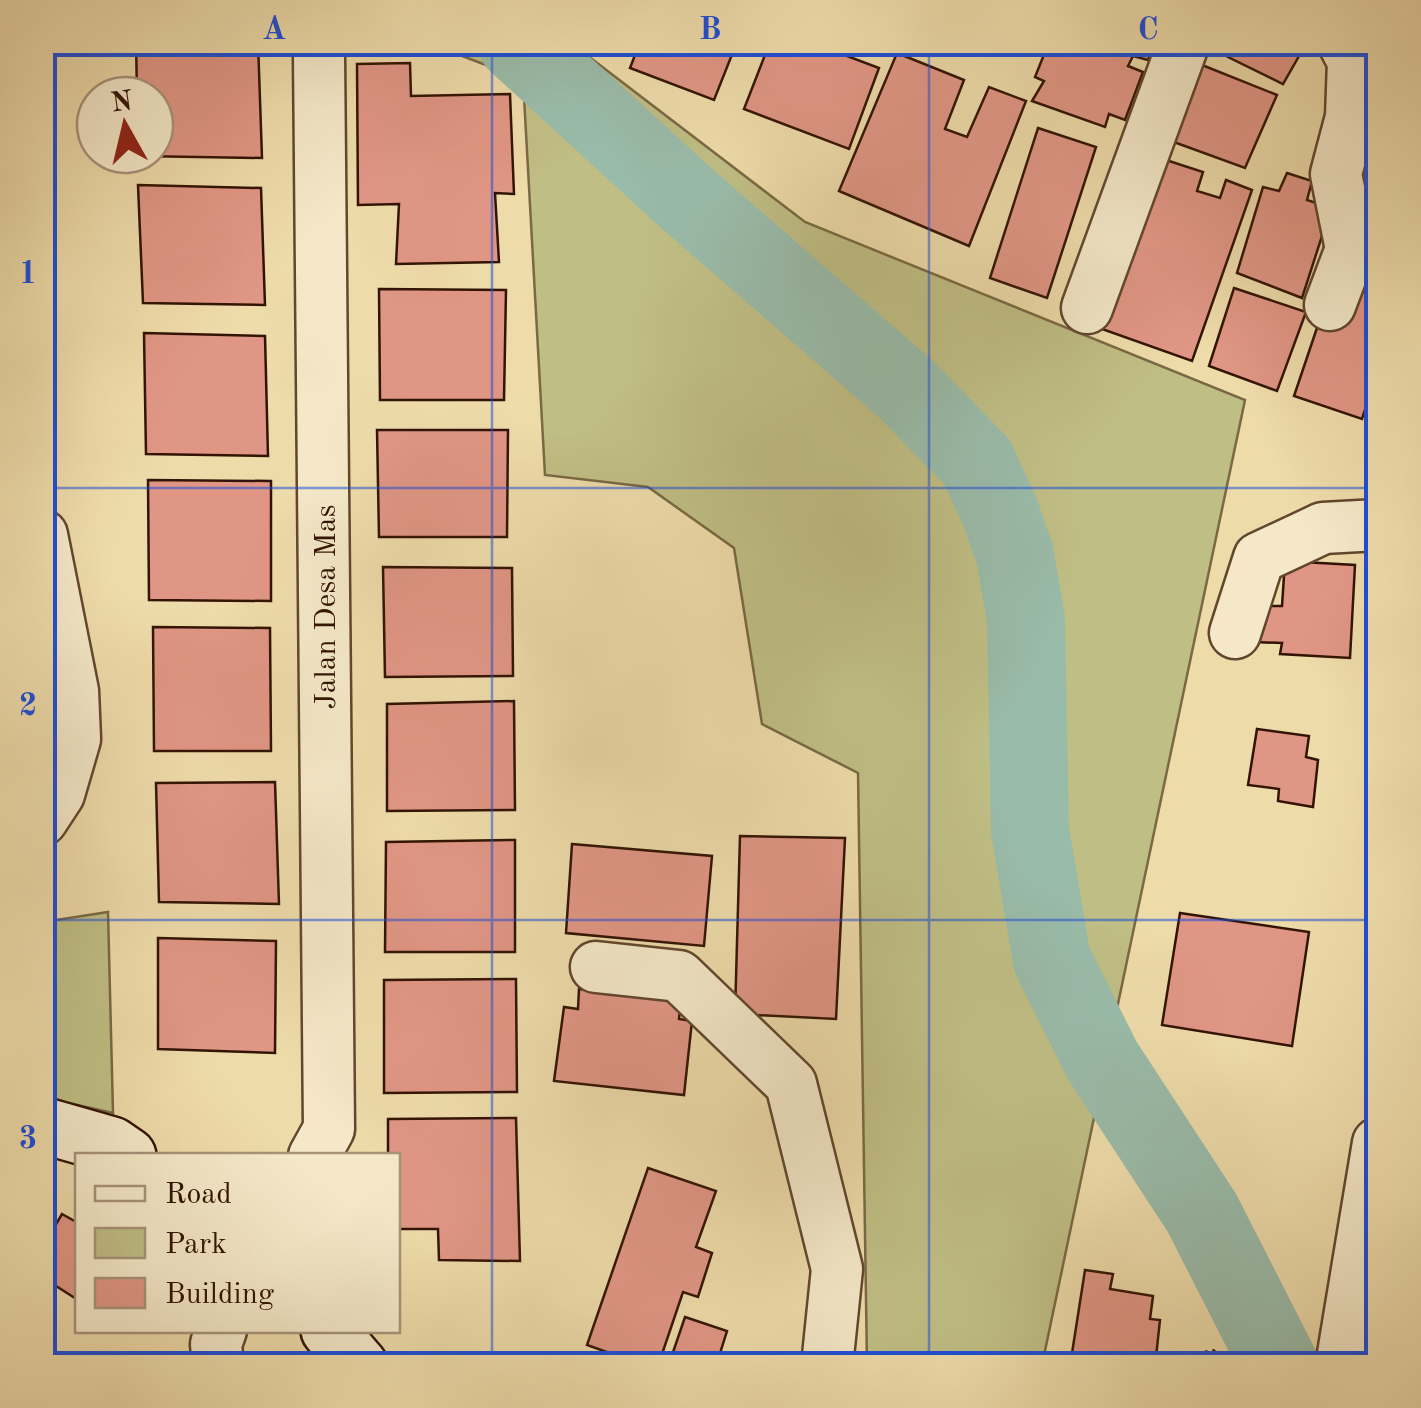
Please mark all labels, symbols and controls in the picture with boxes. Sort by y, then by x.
text: A [262,15,286,47]
text: B [699,15,721,47]
text: C [1137,15,1159,47]
north arrow [75,75,175,175]
text: N [109,88,135,119]
text: 1 [19,259,37,291]
street label: Jalan Desa Mas [312,505,342,709]
text: 2 [19,691,37,723]
text: 3 [19,1124,37,1156]
legend [75,1153,400,1333]
text: Road [165,1180,232,1210]
text: Park [165,1230,227,1260]
text: Building [165,1280,274,1310]

